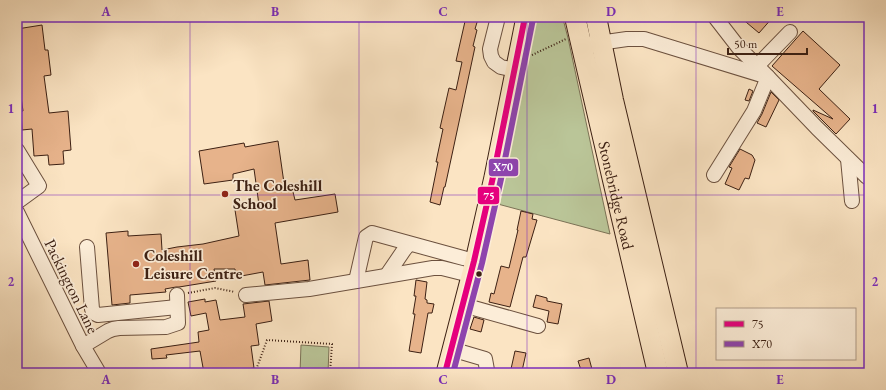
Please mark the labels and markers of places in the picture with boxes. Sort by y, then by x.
place label: The Coleshill School [233,175,323,214]
marker: The Coleshill School [220,189,230,199]
place label: Coleshill Leisure Centre [144,245,243,284]
marker: Coleshill Leisure Centre [131,259,141,269]
unlabelled marker [474,269,484,279]

